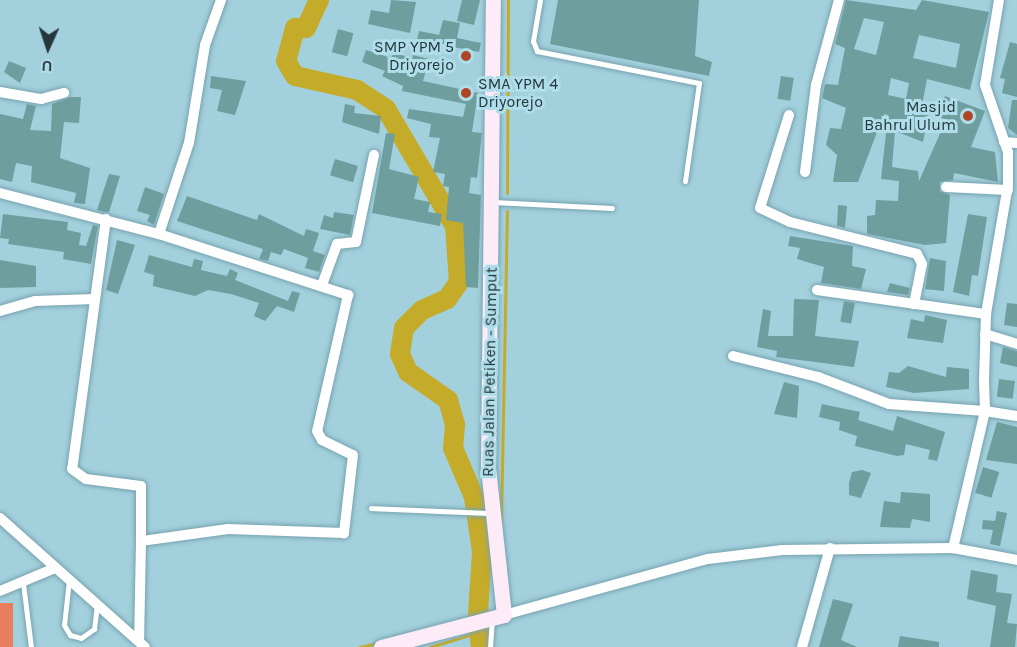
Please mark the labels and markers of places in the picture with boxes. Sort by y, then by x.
place label: SMP YPM 5 Driyorejo [374,37,454,75]
marker: SMP YPM 5 Driyorejo [459,49,473,63]
place label: SMA YPM 4 Driyorejo [478,74,558,112]
marker: SMA YPM 4 Driyorejo [459,86,473,100]
place label: Masjid Bahrul Ulum [864,97,956,135]
marker: Masjid Bahrul Ulum [961,109,975,123]

